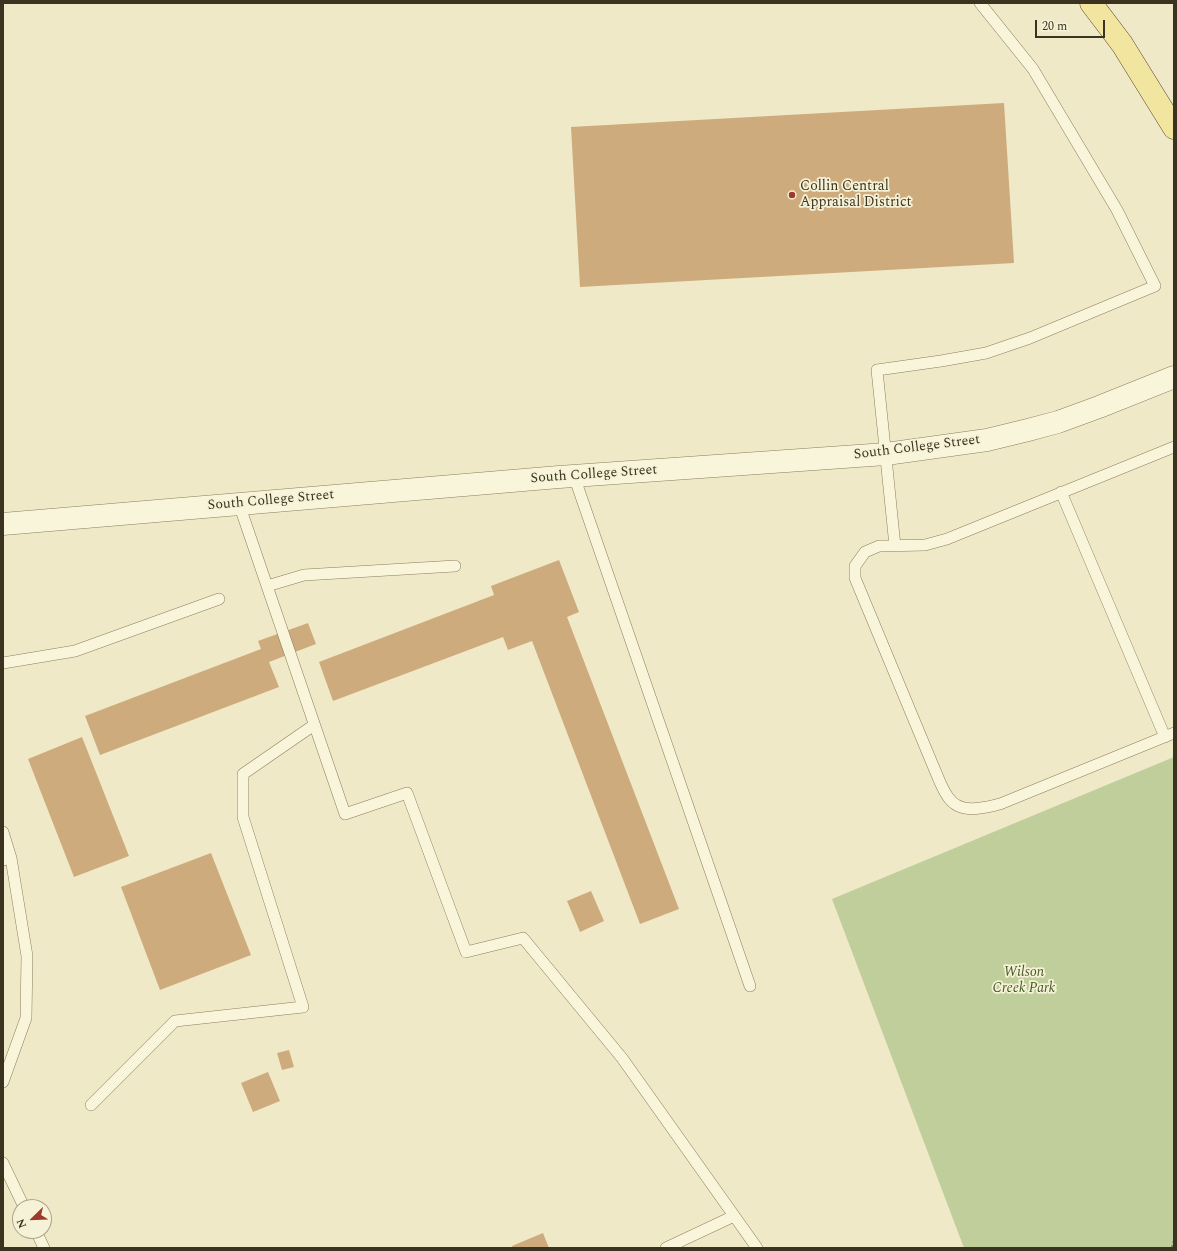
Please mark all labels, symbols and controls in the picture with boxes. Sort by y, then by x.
scale bar [1037,12,1107,38]
text: 20 m [1042,17,1067,36]
place label: Collin Central Appraisal District [800,179,912,212]
marker: Collin Central Appraisal District [787,190,797,200]
street label: South College Street [853,432,981,464]
street label: South College Street [530,462,658,488]
street label: South College Street [207,487,335,515]
park label: Wilson Creek Park [993,965,1055,998]
north arrow [12,1199,52,1239]
text: N [12,1216,31,1231]

